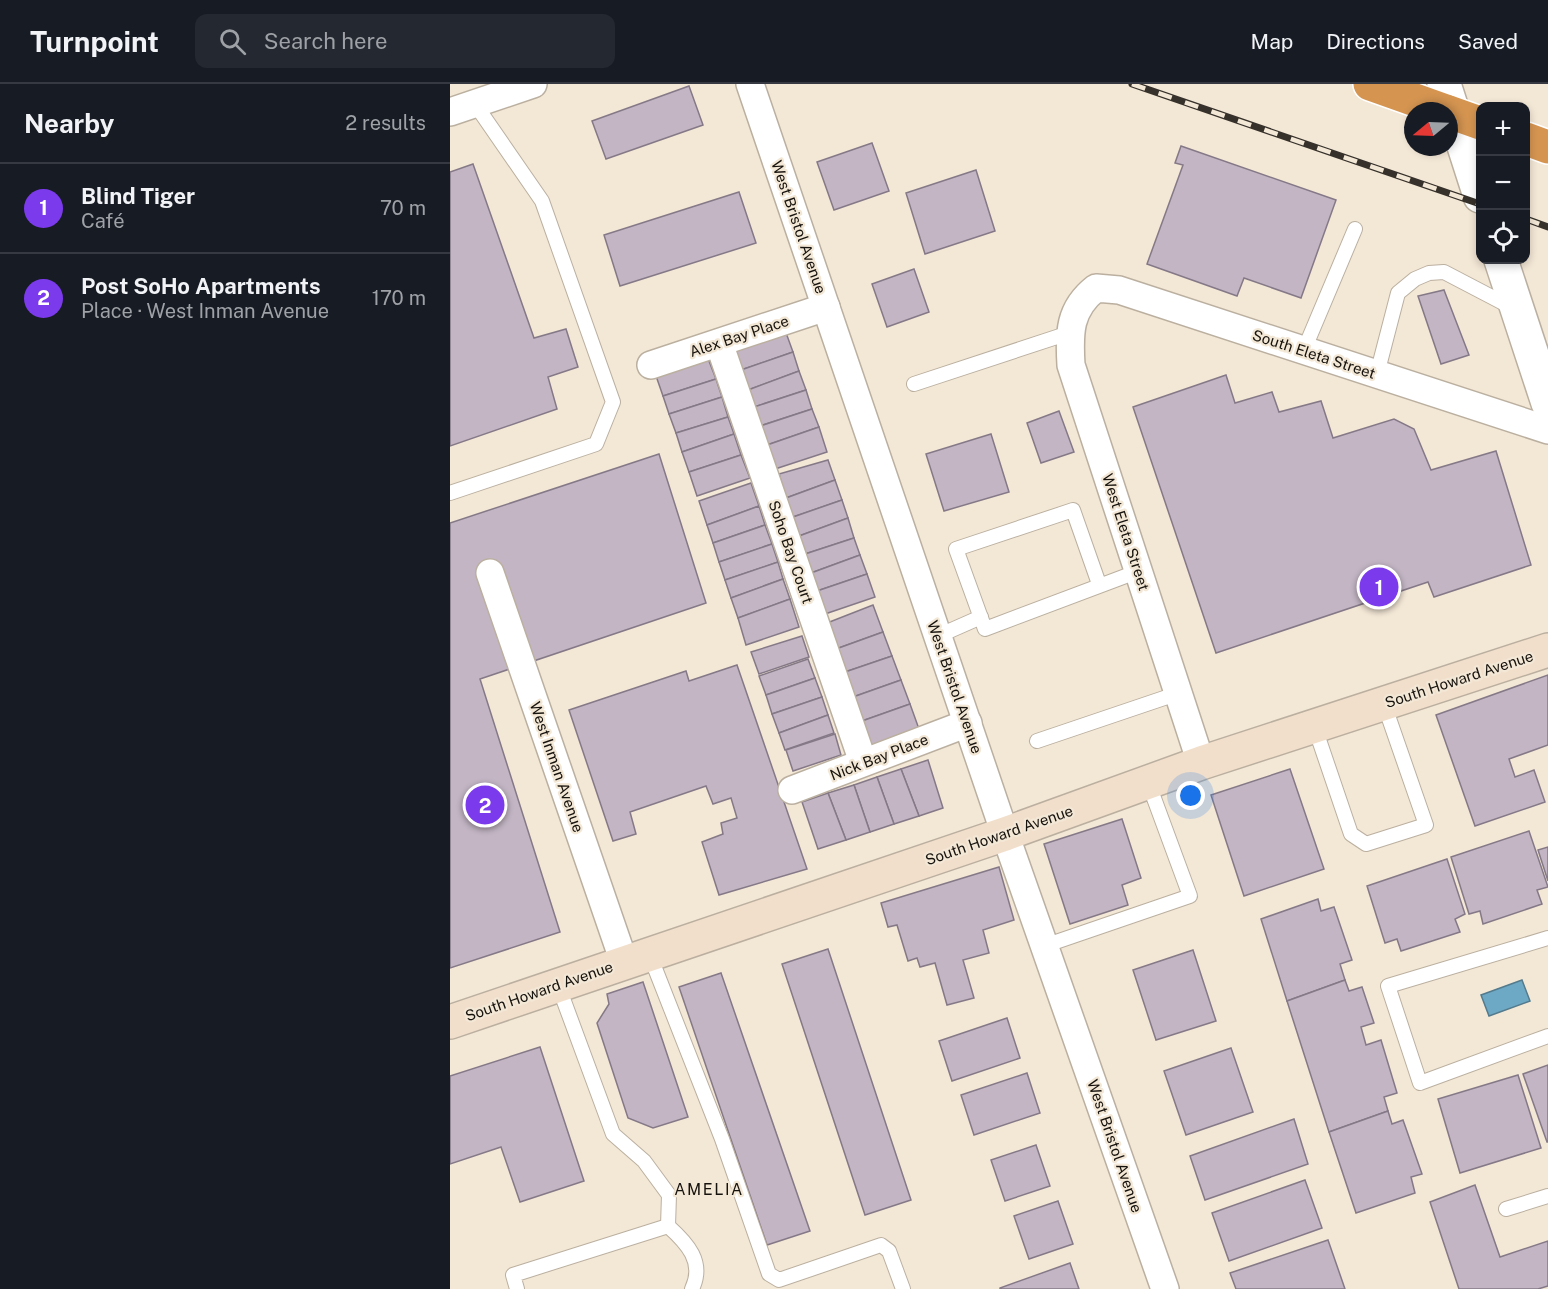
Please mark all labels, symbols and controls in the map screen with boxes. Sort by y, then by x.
search box [195,14,615,68]
text: Turnpoint [30,25,159,58]
icon: search [216,25,249,58]
text: Search here [264,28,387,54]
text: Map [1251,29,1293,54]
text: Directions [1326,29,1425,54]
text: Saved [1458,29,1518,54]
north arrow [1404,102,1458,156]
map controls [1476,102,1530,264]
button: + [1476,102,1530,156]
text: Nearby [24,108,114,139]
text: 2 results [345,111,426,135]
button: − [1476,156,1530,210]
street label: West Bristol Avenue [768,158,830,296]
text: Blind Tiger [81,183,195,209]
text: 1 [39,196,48,220]
text: 70 m [380,196,426,220]
text: Café [81,209,124,233]
button: locate [1476,210,1530,264]
text: Post SoHo Apartments [81,273,321,299]
text: 2 [37,286,50,310]
text: 170 m [372,286,426,310]
text: Place · West Inman Avenue [81,299,329,323]
street label: Alex Bay Place [687,312,791,360]
street label: South Eleta Street [1250,326,1378,382]
street label: West Eleta Street [1099,471,1153,593]
street label: Soho Bay Court [765,498,817,606]
pin: 1 [1360,564,1398,610]
street label: West Bristol Avenue [924,618,986,756]
street label: South Howard Avenue [1383,647,1535,711]
street label: West Inman Avenue [527,699,587,835]
street label: Nick Bay Place [828,730,930,784]
your location [1176,781,1205,810]
pin: 2 [465,782,504,828]
street label: South Howard Avenue [923,802,1075,868]
street label: South Howard Avenue [463,958,615,1024]
street label: West Bristol Avenue [1084,1077,1146,1215]
district label: AMELIA [674,1180,744,1199]

